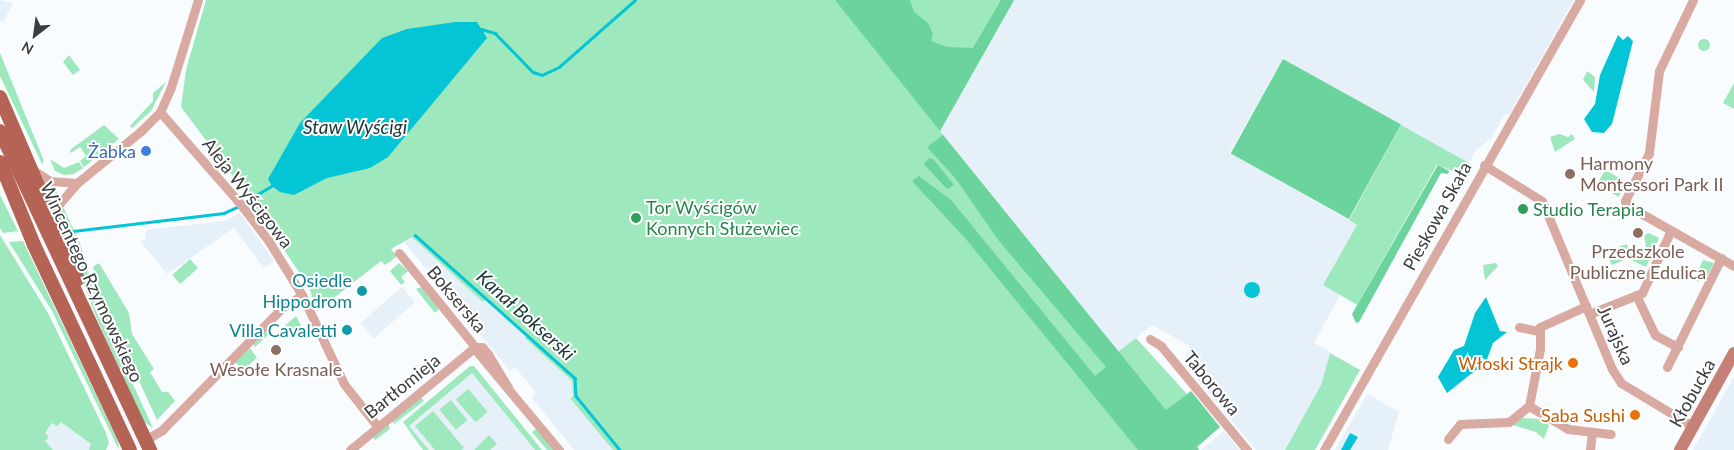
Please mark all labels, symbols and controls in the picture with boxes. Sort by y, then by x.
north arrow [10,10,60,60]
text: N [18,38,36,58]
water label: Staw Wyścigi [303,116,407,138]
street label: Aleja Wyścigowa [198,133,298,253]
place label: Żabka [88,140,136,162]
marker: Żabka [140,145,152,157]
place label: Harmony Montessori Park II [1580,153,1724,195]
street label: Pieskowa Skała [1398,158,1476,274]
marker: Harmony Montessori Park II [1564,168,1576,180]
street label: Wincentego Rzymowskiego [36,178,148,386]
place label: Tor Wyścigów Konnych Służewiec [646,197,799,240]
place label: Studio Terapia [1533,198,1645,220]
marker: Studio Terapia [1517,203,1529,215]
marker: Tor Wyścigów Konnych Służewiec [630,212,642,224]
marker: Przedszkole Publiczne Edulica [1632,227,1644,239]
place label: Przedszkole Publiczne Edulica [1570,241,1706,284]
street label: Bokserska [423,261,491,337]
water label: Kanał Bokserski [472,265,580,365]
place label: Osiedle Hippodrom [262,270,352,312]
marker: Osiedle Hippodrom [356,285,368,297]
street label: Jurajska [1593,302,1639,368]
place label: Villa Cavaletti [229,319,337,341]
marker: Villa Cavaletti [341,324,353,336]
marker: Wesołe Krasnale [270,344,282,356]
street label: Taborowa [1179,347,1245,419]
street label: Bartłomieja [360,349,444,423]
place label: Włoski Strajk [1458,352,1563,374]
street label: Kłobucka [1664,355,1720,431]
marker: Włoski Strajk [1567,357,1579,369]
place label: Wesołe Krasnale [210,358,342,380]
place label: Saba Sushi [1541,404,1625,426]
marker: Saba Sushi [1629,409,1641,421]

